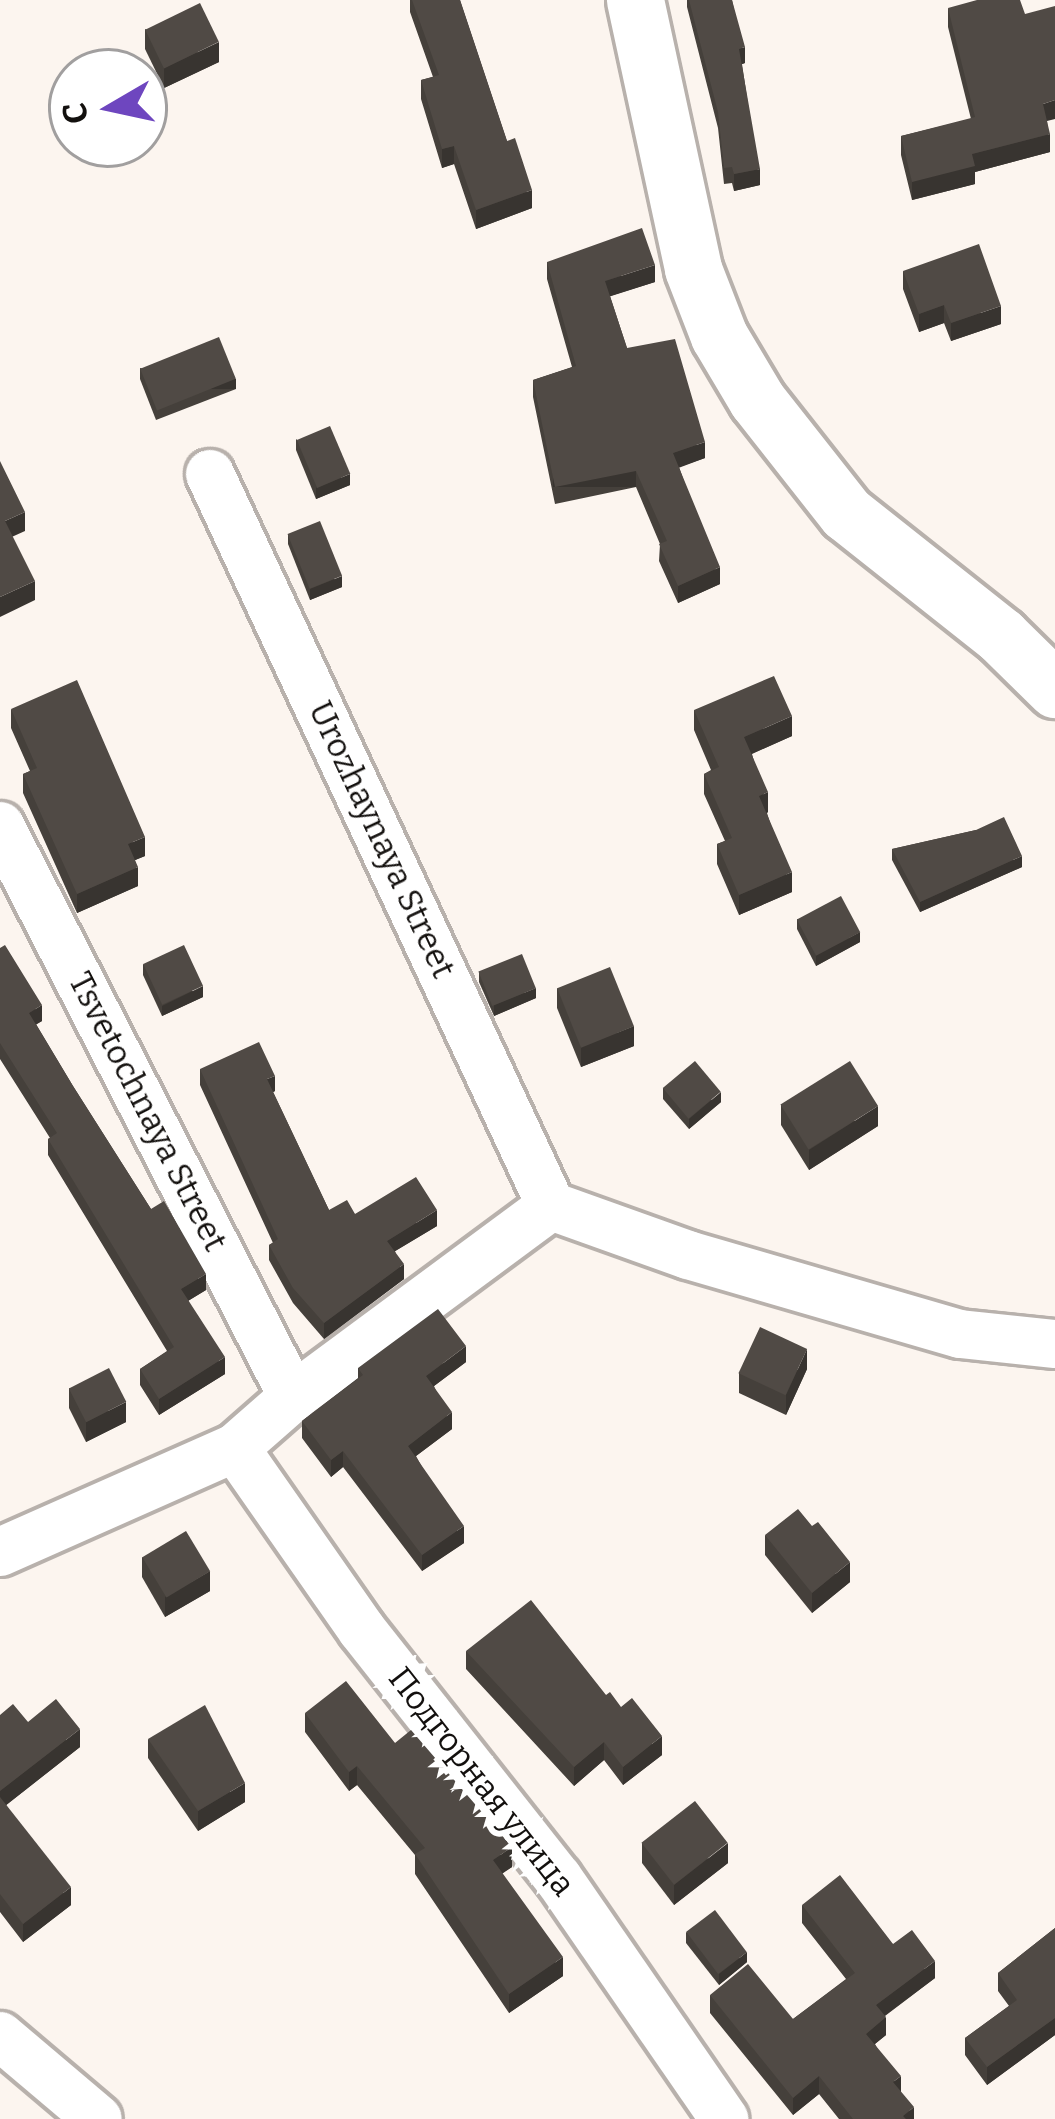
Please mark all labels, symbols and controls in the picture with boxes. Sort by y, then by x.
north arrow [48,48,168,168]
text: С [54,100,97,127]
street label: Urozhaynaya Street [300,695,462,985]
street label: Tsvetochnaya Street [59,966,235,1258]
street label: Подгорная улица [379,1660,583,1904]

